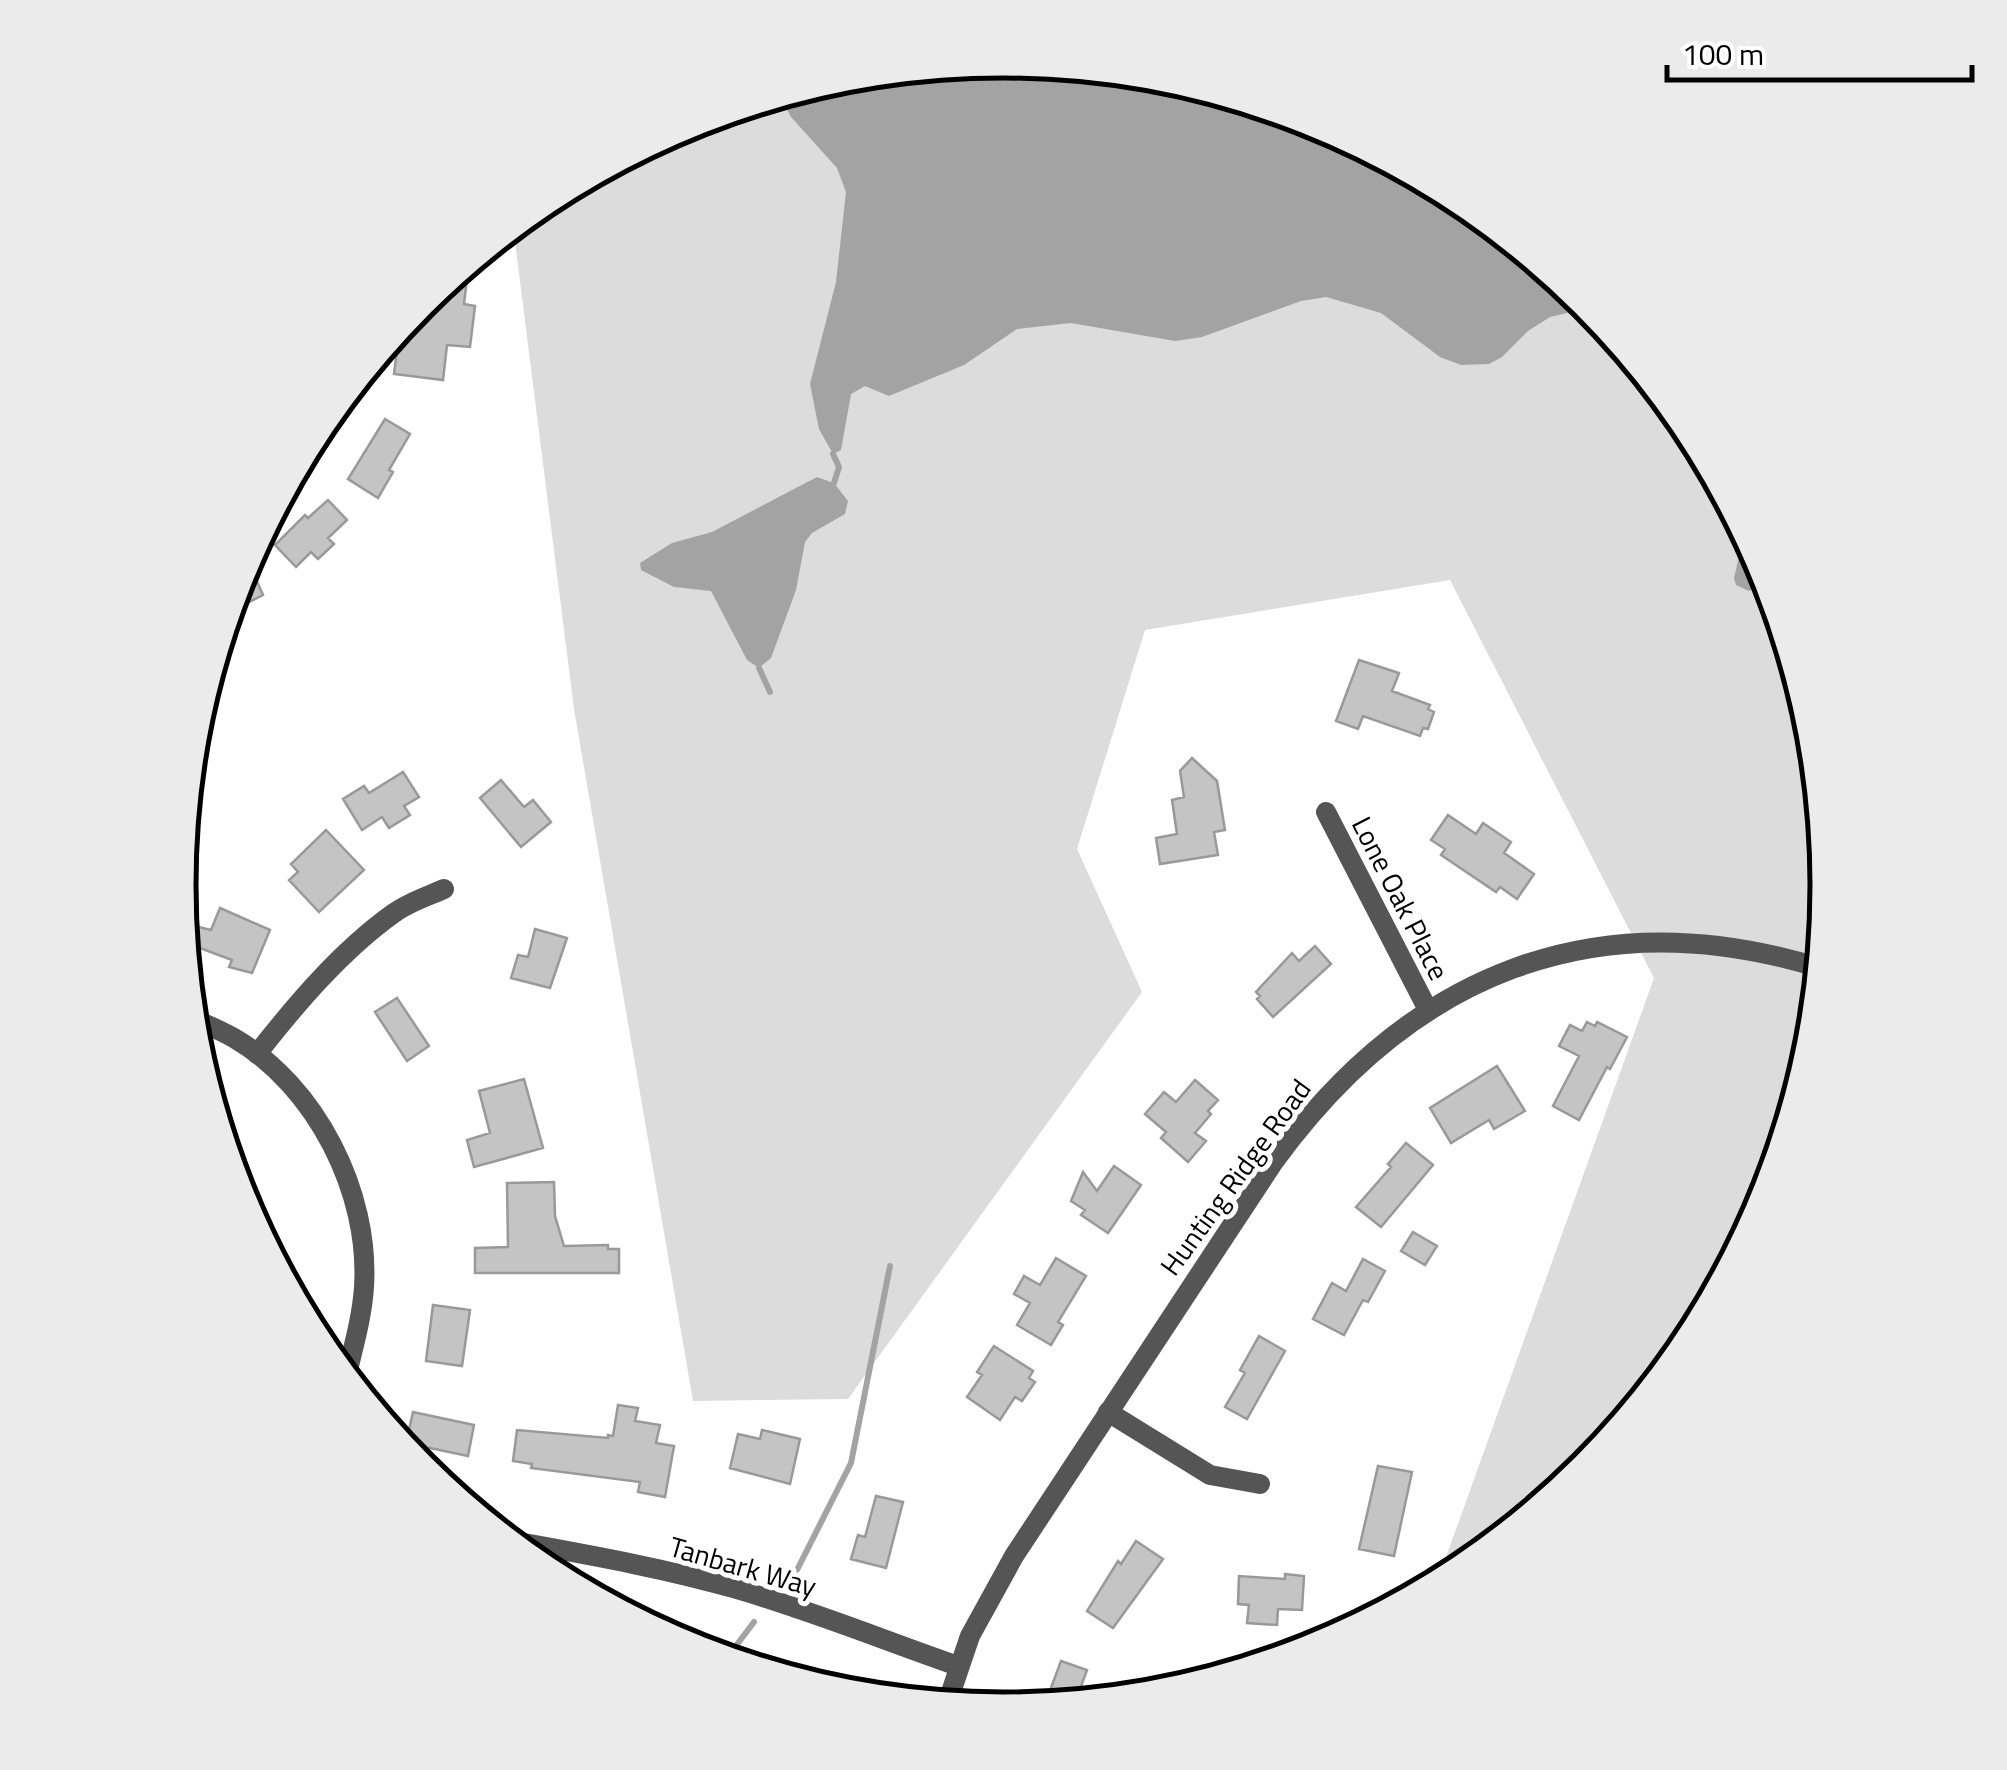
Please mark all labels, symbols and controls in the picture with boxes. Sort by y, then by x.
scale bar [1667,20,1972,82]
text: 100 m [1682,31,1764,77]
street label: Lone Oak Place [1341,809,1461,987]
street label: Hunting Ridge Road [1149,1070,1321,1284]
street label: Tanbark Way [664,1525,822,1607]

